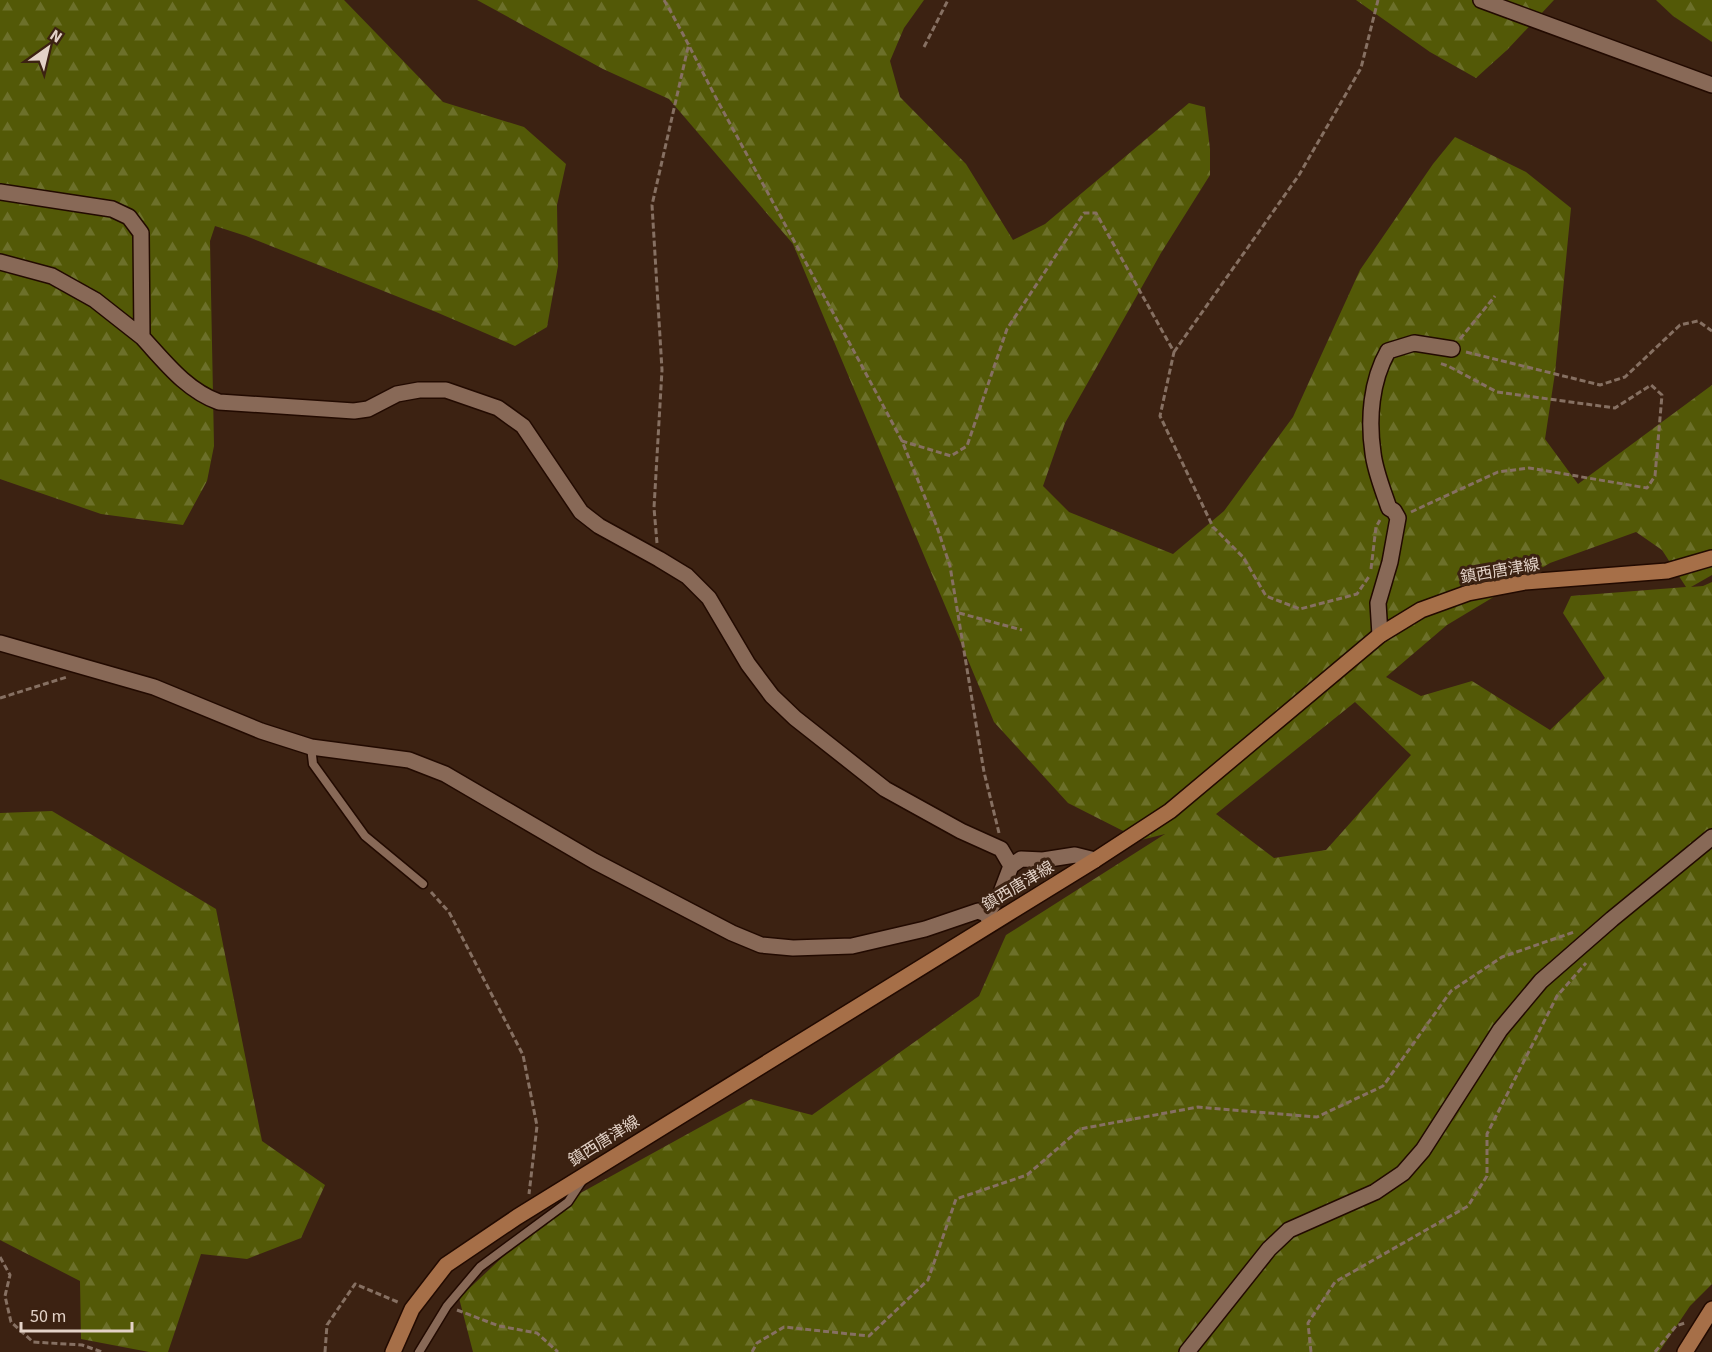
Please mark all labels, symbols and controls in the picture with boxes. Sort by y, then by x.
north arrow [18,18,78,78]
text: N [45,24,66,48]
street label: 鎮西唐津線 [1459,553,1541,589]
street label: 鎮西唐津線 [978,856,1058,916]
street label: 鎮西唐津線 [564,1110,644,1172]
scale bar [21,1295,132,1333]
text: 50 m [30,1304,66,1329]

